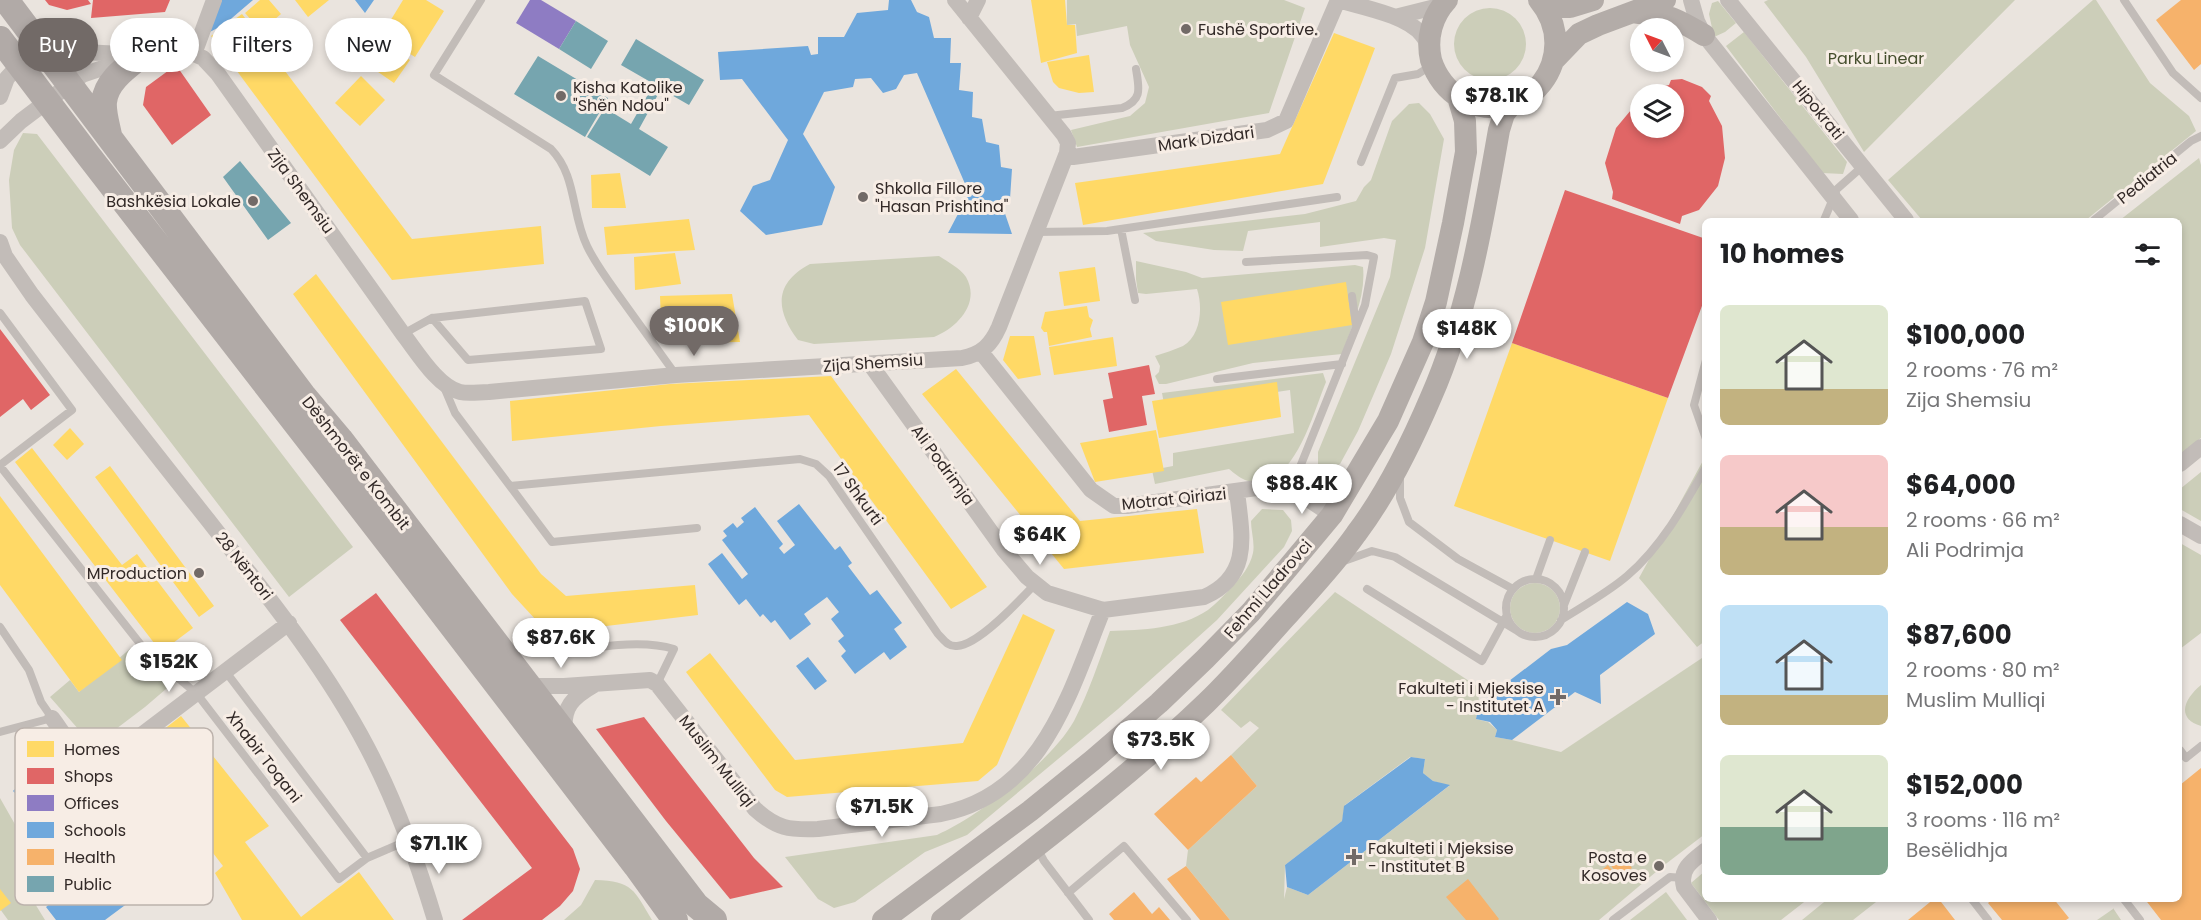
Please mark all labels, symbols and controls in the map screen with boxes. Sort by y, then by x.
chip: Buy [18,18,98,72]
chip: Rent [110,18,199,72]
chip: Filters [211,18,313,72]
chip: New [325,18,412,72]
place label: Fushë Sportive. [1198,18,1318,41]
north arrow [1630,18,1684,72]
map controls [1630,18,1684,138]
marker: Fushë Sportive. [1179,22,1193,36]
park label: Parku Linear [1828,47,1924,70]
street label: Hipokrati [1787,75,1849,145]
place label: Kisha Katolike "Shën Ndou" [573,76,683,117]
pin: $78.1K [1448,76,1546,127]
text: $78.1K [1465,81,1529,109]
button: layers [1630,84,1684,138]
marker: Kisha Katolike "Shën Ndou" [554,89,568,103]
street label: Mark Dizdari [1156,121,1256,157]
street label: Zija Shemsiu [262,144,340,238]
street label: Pediatria [2112,147,2182,209]
place label: Shkolla Fillore "Hasan Prishtina" [875,177,1009,218]
place label: Bashkësia Lokale [106,190,241,213]
marker: Shkolla Fillore "Hasan Prishtina" [856,190,870,204]
marker: Bashkësia Lokale [246,194,260,208]
text: 10 homes [1720,236,1844,272]
icon: filters [2131,238,2164,271]
pin: $100K [652,306,736,357]
pin: $148K [1425,309,1509,360]
text: $100K [664,311,724,339]
text: $148K [1436,314,1498,342]
text: $100,000 [1906,317,2025,353]
icon: home [1768,329,1840,401]
street label: Zija Shemsiu [822,348,924,378]
text: 2 rooms · 76 m² [1906,356,2058,384]
text: Zija Shemsiu [1906,386,2031,414]
street label: Dëshmorët e Kombit [297,391,416,535]
street label: Ali Podrimja [906,420,980,510]
street label: 17 Shkurti [828,458,888,530]
pin: $88.4K [1253,464,1351,515]
text: $64,000 [1906,467,2016,503]
text: $88.4K [1266,469,1338,497]
icon: home [1768,479,1840,551]
street label: Motrat Qiriazi [1120,482,1228,516]
text: 2 rooms · 66 m² [1906,506,2060,534]
pin: $64K [1004,515,1076,566]
text: $64K [1013,520,1067,548]
street label: 28 Nëntori [210,527,278,605]
street label: Fehmi Lladrovci [1219,535,1317,643]
text: Ali Podrimja [1906,536,2024,564]
place label: MProduction [87,562,187,585]
marker: MProduction [192,566,206,580]
text: $87,600 [1906,617,2012,653]
pin: $87.6K [512,618,610,669]
text: $87.6K [526,623,596,651]
icon: home [1768,629,1840,701]
pin: $152K [127,642,211,693]
text: $152K [139,647,199,675]
text: 2 rooms · 80 m² [1906,656,2060,684]
place label: Fakulteti i Mjeksise - Institutet A [1398,677,1544,718]
text: Muslim Mulliqi [1906,686,2045,714]
marker: Fakulteti i Mjeksise - Institutet A [1549,688,1567,706]
street label: Xhabir Toqani [221,706,307,808]
street label: Muslim Mulliqi [674,710,760,812]
pin: $73.5K [1112,720,1210,771]
text: $73.5K [1127,725,1195,753]
legend [15,728,213,905]
text: Homes [64,738,120,761]
text: Shops [64,765,113,788]
text: $152,000 [1906,767,2023,803]
icon: home [1768,779,1840,851]
pin: $71.5K [833,787,931,838]
text: Offices [64,792,119,815]
text: $71.5K [850,792,914,820]
text: 3 rooms · 116 m² [1906,806,2060,834]
text: Schools [64,819,126,842]
pin: $71.1K [390,824,488,875]
text: $71.1K [410,829,468,857]
text: Besëlidhja [1906,836,2008,864]
place label: Fakulteti i Mjeksise - Institutet B [1368,837,1514,878]
text: Health [64,846,116,869]
place label: Posta e Kosoves [1581,846,1647,887]
marker: Fakulteti i Mjeksise - Institutet B [1345,848,1363,866]
marker: Posta e Kosoves [1652,859,1666,873]
text: Public [64,873,112,896]

